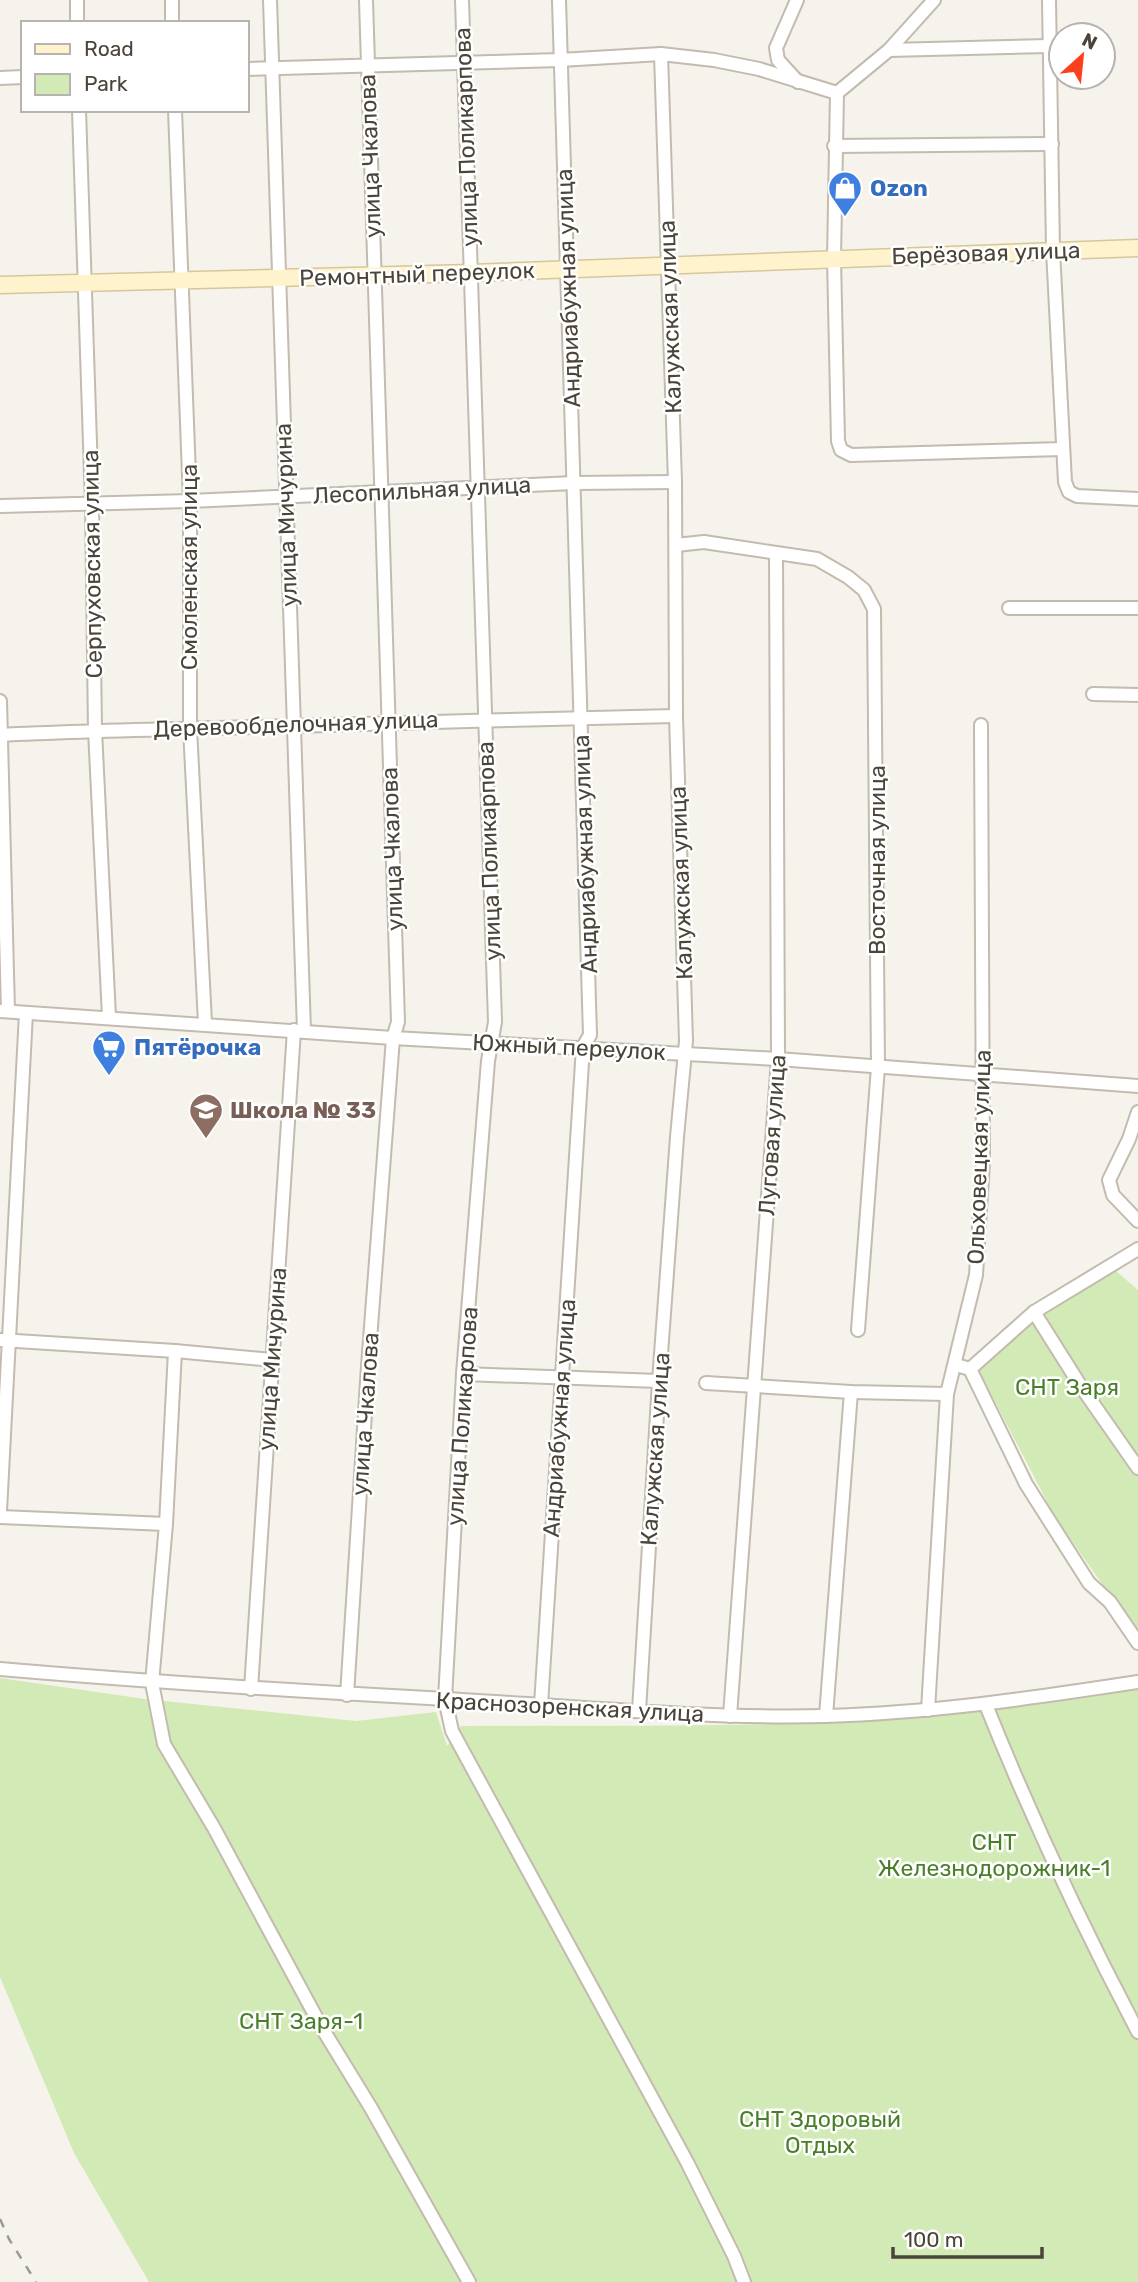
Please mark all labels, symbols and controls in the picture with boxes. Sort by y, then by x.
legend [21,21,248,112]
north arrow [1047,21,1117,91]
street label: улица Поликарпова [448,27,484,247]
text: N [1078,28,1101,55]
text: Road [84,36,134,61]
text: Park [84,71,128,96]
street label: улица Чкалова [353,74,387,238]
street label: Андриабужная улица [550,168,586,408]
shop icon: Ozon [826,169,864,218]
place label: Ozon [870,174,928,202]
street label: Калужская улица [653,220,687,414]
street label: Берёзовая улица [891,236,1081,270]
street label: Ремонтный переулок [299,256,535,292]
street label: улица Мичурина [269,423,303,607]
street label: Серпуховская улица [76,449,108,679]
street label: Смоленская улица [175,464,203,670]
street label: Лесопильная улица [312,470,532,510]
street label: Деревообделочная улица [153,705,439,743]
street label: Андриабужная улица [567,734,603,974]
street label: улица Поликарпова [471,741,507,961]
street label: Восточная улица [863,765,891,955]
street label: улица Чкалова [375,767,409,931]
street label: Калужская улица [664,786,698,980]
supermarket icon: Пятёрочка [90,1028,128,1077]
street label: Южный переулок [472,1028,666,1066]
place label: Пятёрочка [134,1033,261,1061]
street label: Ольховецкая улица [961,1049,997,1265]
street label: Луговая улица [752,1053,792,1217]
school or university icon: Школа № 33 [187,1091,225,1140]
place label: Школа № 33 [230,1096,376,1124]
street label: улица Мичурина [252,1266,292,1452]
street label: Андриабужная улица [537,1298,581,1538]
street label: улица Поликарпова [440,1305,484,1527]
street label: улица Чкалова [345,1331,385,1497]
street label: Калужская улица [634,1351,676,1547]
park label: СНТ Заря [1015,1373,1119,1401]
street label: Краснозоренская улица [435,1686,705,1728]
park label: СНТ Железнодорожник-1 [878,1828,1110,1882]
park label: СНТ Заря-1 [239,2007,363,2035]
park label: СНТ Здоровый Отдых [739,2105,901,2159]
scale bar [893,2216,1042,2260]
text: 100 m [904,2227,963,2252]

